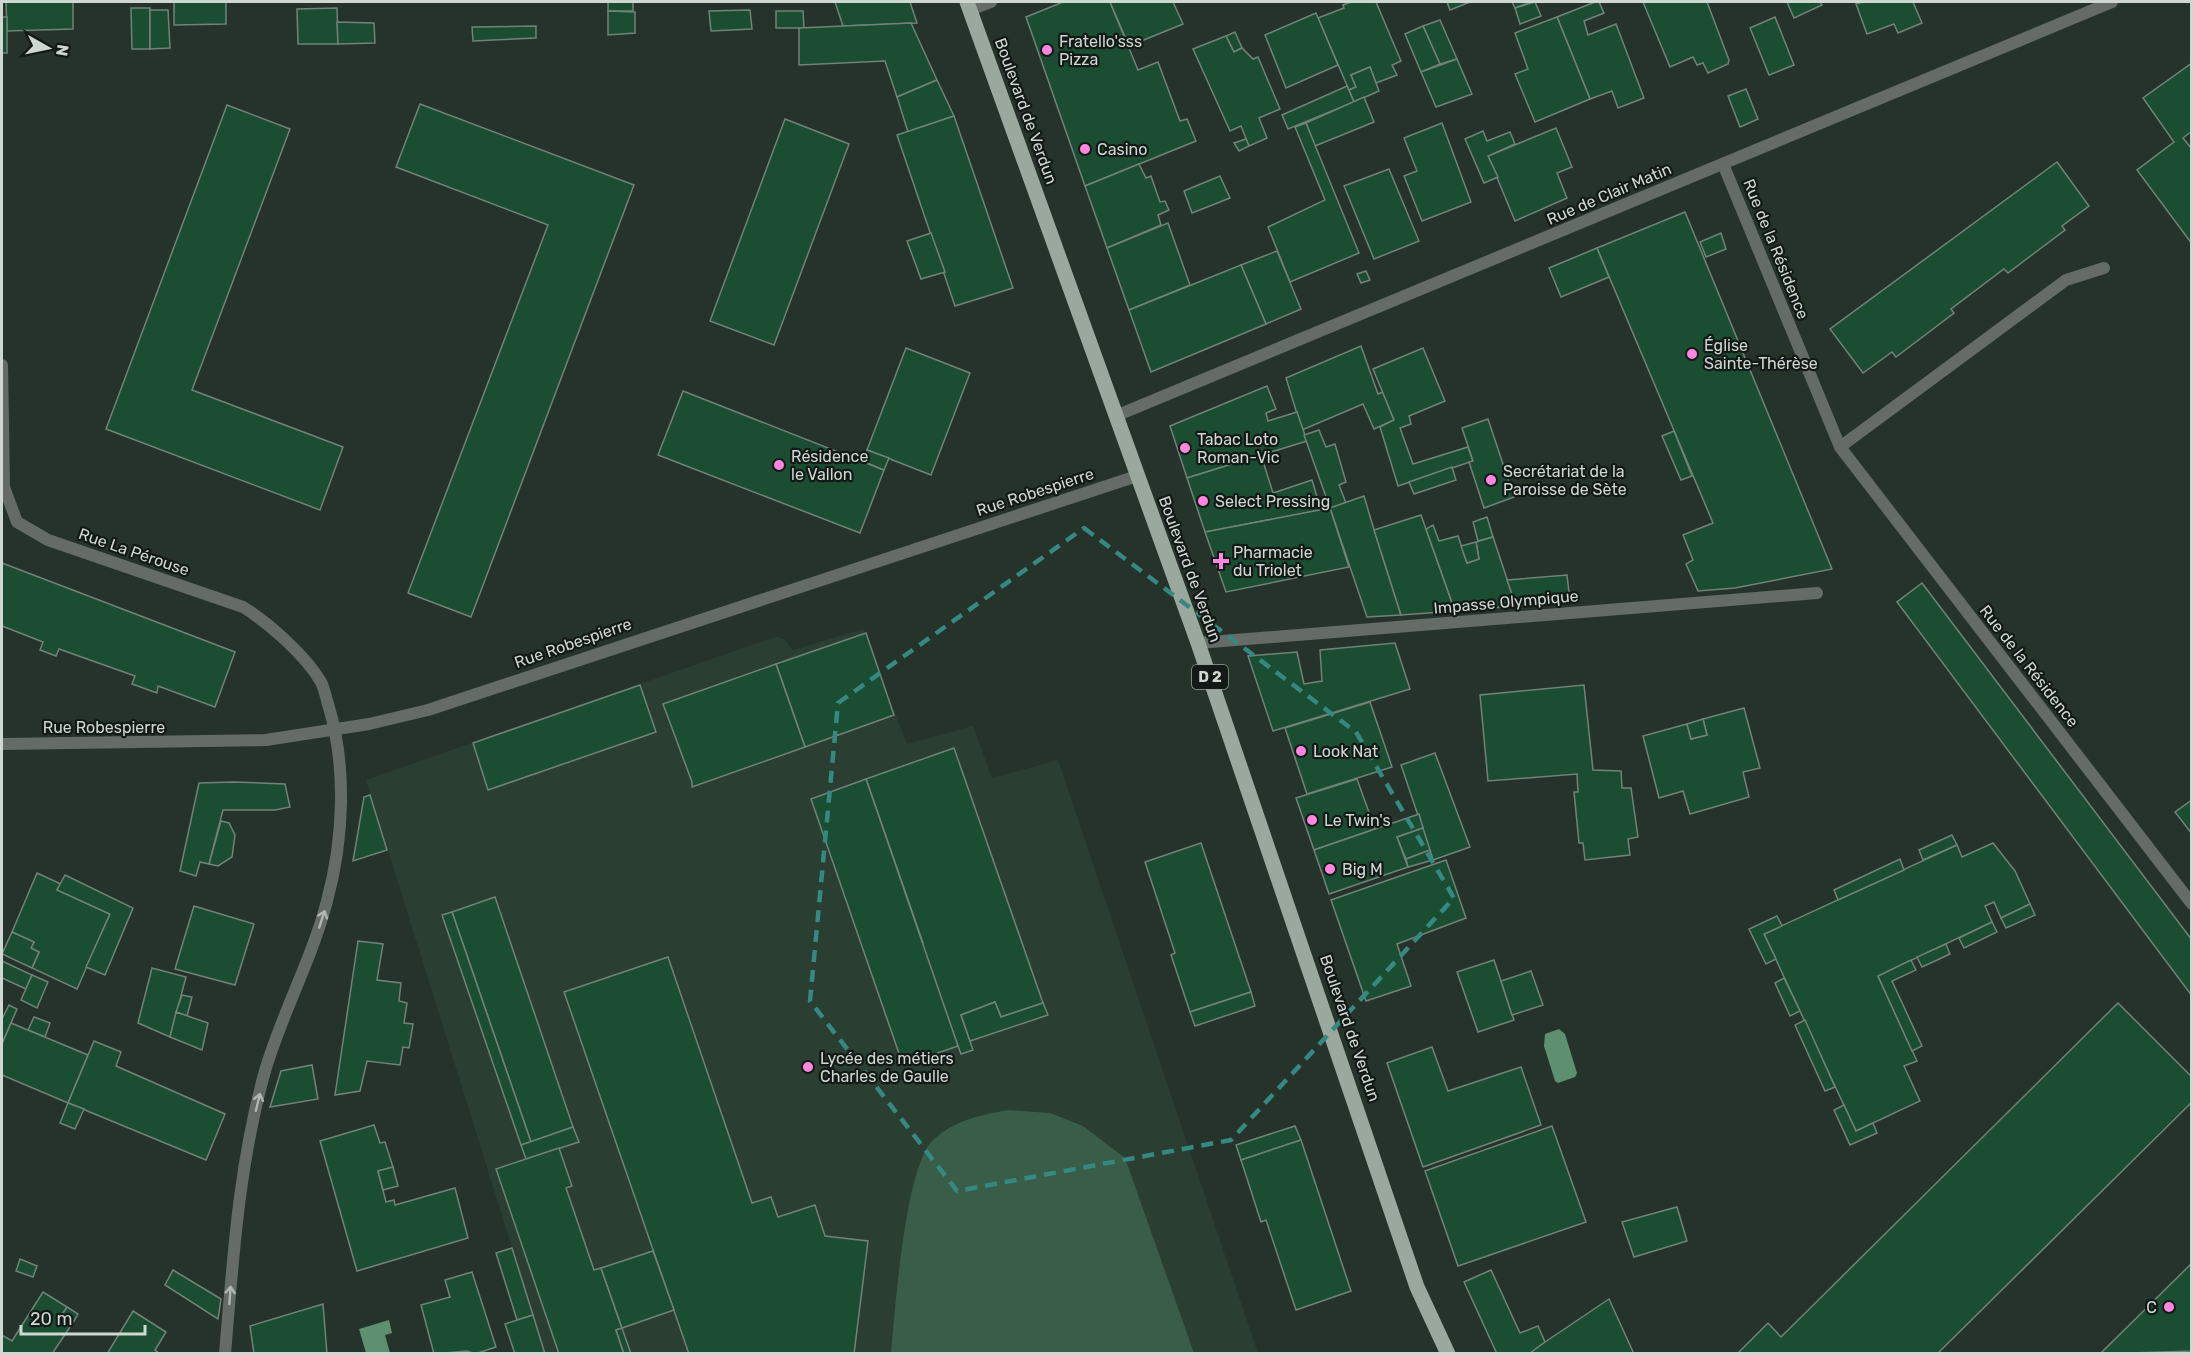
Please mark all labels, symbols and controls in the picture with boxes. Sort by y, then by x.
north arrow [18,18,78,78]
place label: Fratello'sss Pizza [1059,32,1142,69]
street label: Boulevard de Verdun [991,35,1061,187]
text: N [52,43,73,57]
marker: Fratello'sss Pizza [1040,43,1054,57]
place label: Casino [1097,140,1147,159]
marker: Casino [1078,142,1092,156]
street label: Rue de Clair Matin [1544,159,1674,229]
street label: Rue de la Résidence [1739,176,1813,322]
place label: Église Sainte-Thérèse [1704,336,1818,373]
marker: Église Sainte-Thérèse [1685,347,1699,361]
place label: Tabac Loto Roman-Vic [1197,430,1280,467]
marker: Tabac Loto Roman-Vic [1178,441,1192,455]
place label: Résidence le Vallon [791,447,868,484]
marker: Résidence le Vallon [772,458,786,472]
place label: Secrétariat de la Paroisse de Sète [1503,462,1627,499]
street label: Rue Robespierre [974,464,1096,520]
marker: Secrétariat de la Paroisse de Sète [1484,473,1498,487]
place label: Select Pressing [1215,492,1330,511]
street label: Boulevard de Verdun [1155,493,1225,645]
marker: Select Pressing [1196,494,1210,508]
street label: Rue La Pérouse [76,524,192,580]
place label: Pharmacie du Triolet [1233,543,1313,580]
marker: Pharmacie du Triolet [1214,554,1228,568]
street label: Impasse Olympique [1433,586,1579,618]
street label: Rue de la Résidence [1976,601,2082,731]
street label: Rue Robespierre [512,614,634,672]
road number: D 2 [1192,665,1228,689]
street label: Rue Robespierre [43,718,165,737]
place label: Look Nat [1313,742,1378,761]
marker: Look Nat [1294,744,1308,758]
place label: Le Twin's [1324,811,1391,830]
marker: Le Twin's [1305,813,1319,827]
place label: Big M [1342,860,1383,879]
marker: Big M [1323,862,1337,876]
one-way arrow [317,910,328,929]
street label: Boulevard de Verdun [1316,952,1384,1104]
place label: Lycée des métiers Charles de Gaulle [820,1049,954,1086]
marker: Lycée des métiers Charles de Gaulle [801,1060,815,1074]
one-way arrow [252,1093,264,1112]
one-way arrow [225,1286,236,1306]
scale bar [21,1298,146,1336]
place label: C [2146,1298,2157,1317]
marker: C [2162,1300,2176,1314]
text: 20 m [30,1308,72,1330]

